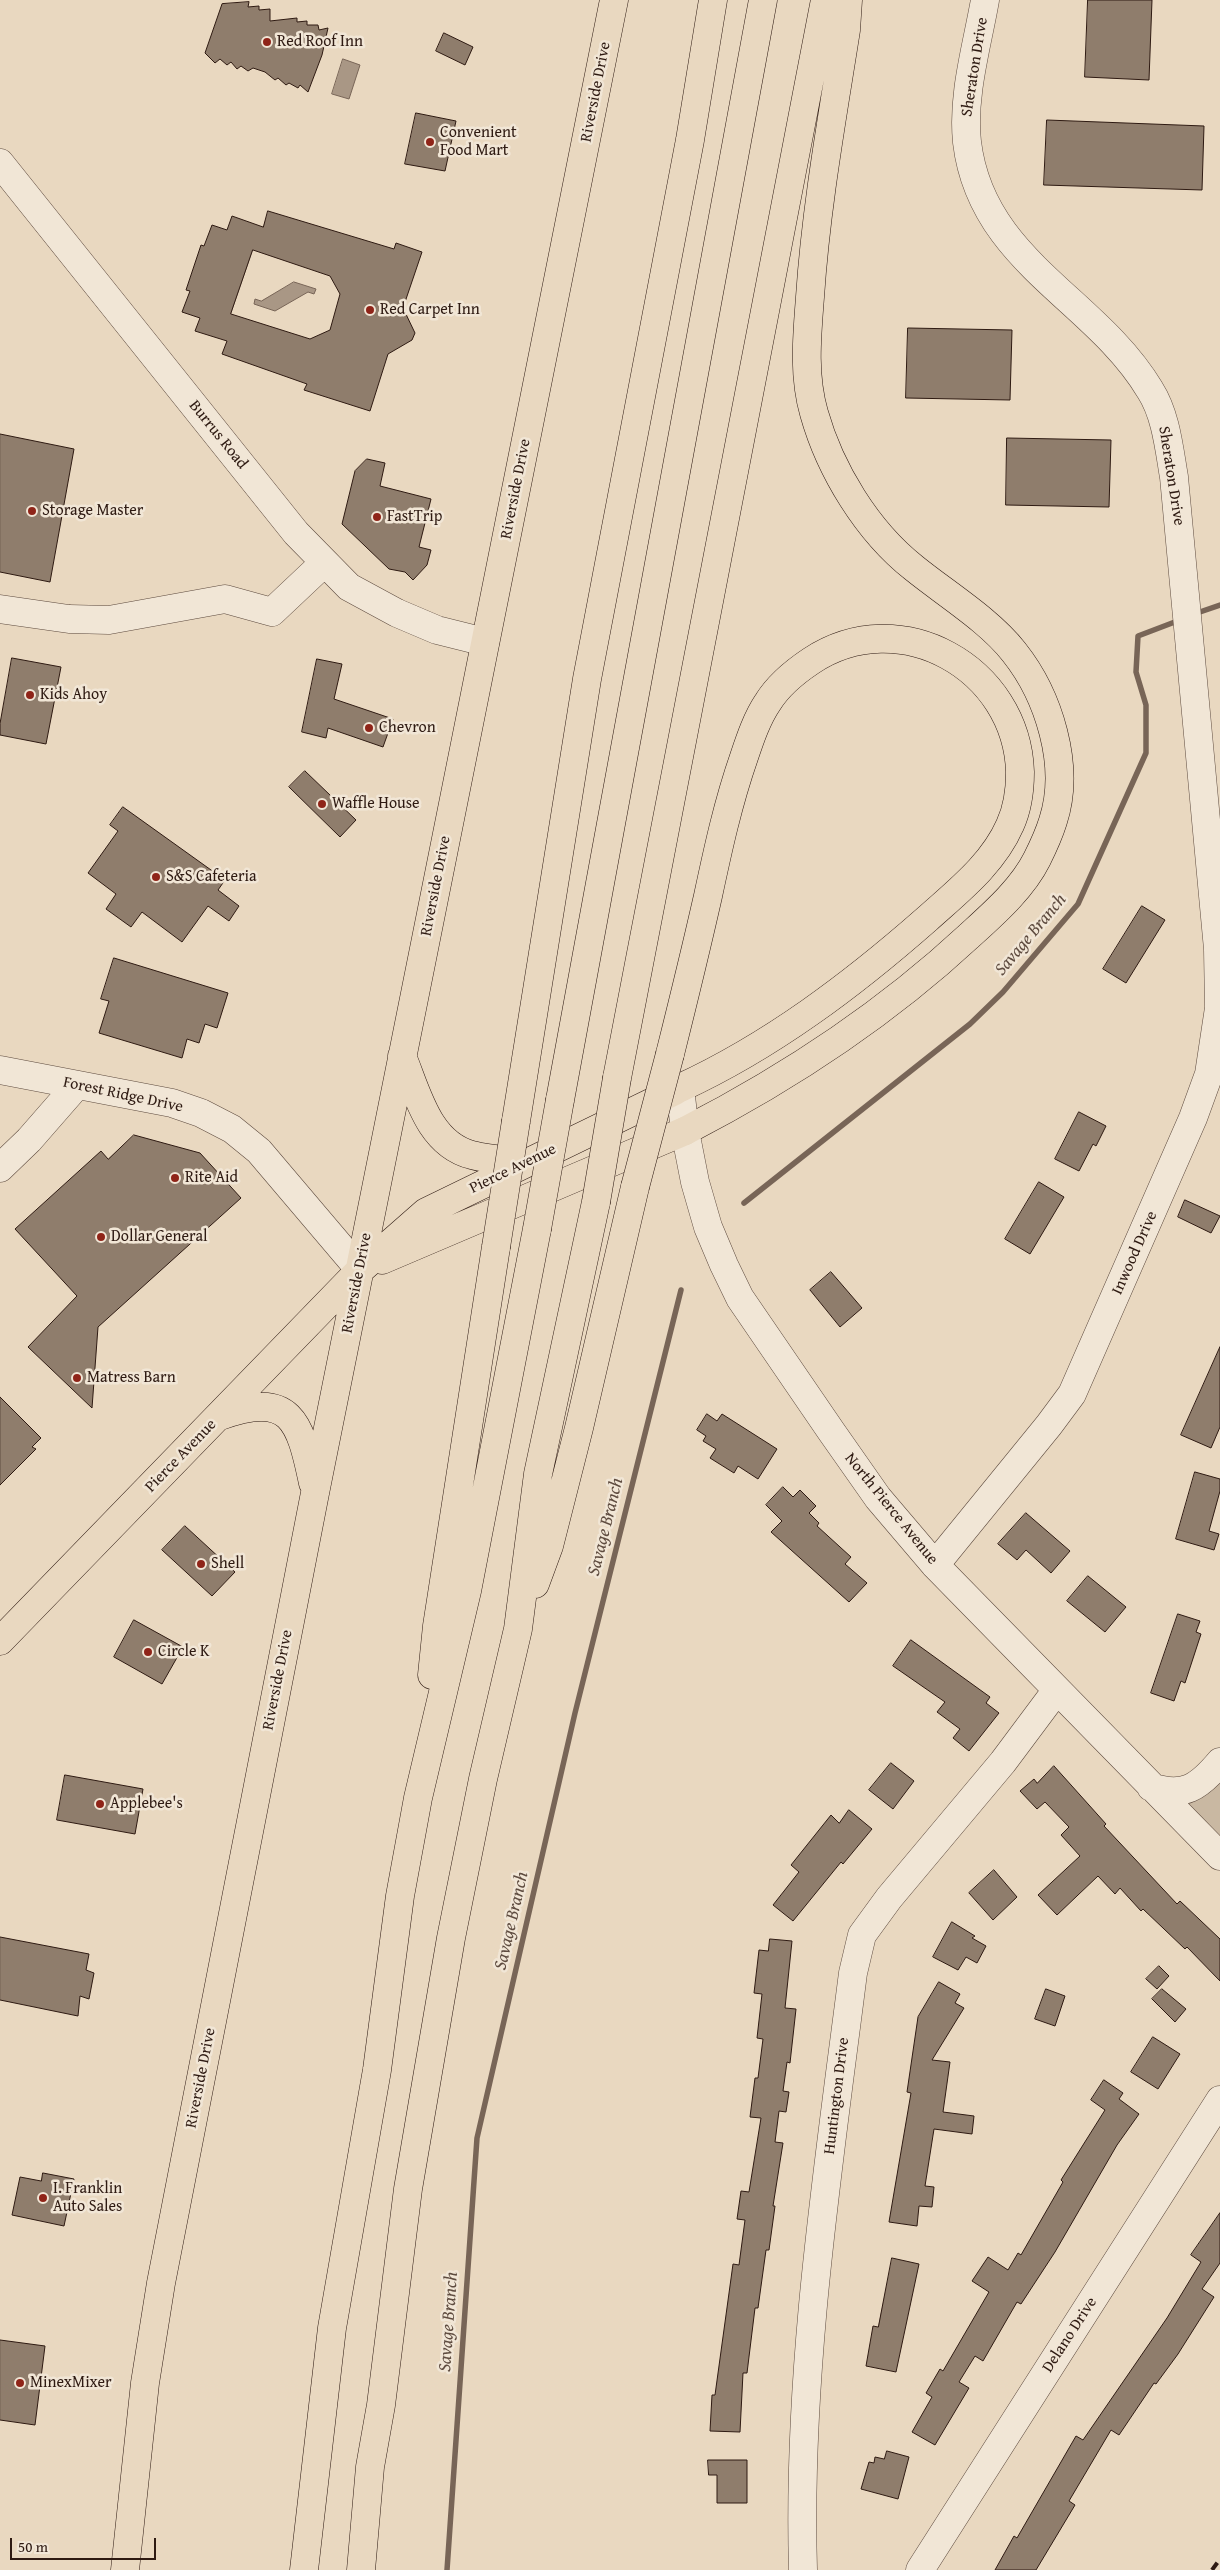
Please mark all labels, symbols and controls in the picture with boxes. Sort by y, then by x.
street label: Sheraton Drive [958,16,992,118]
place label: Red Roof Inn [277,32,363,52]
marker: Red Roof Inn [261,36,273,48]
street label: Riverside Drive [577,40,615,144]
place label: Convenient Food Mart [440,123,517,161]
marker: Convenient Food Mart [424,136,436,148]
place label: Red Carpet Inn [380,300,480,320]
marker: Red Carpet Inn [364,304,376,316]
street label: Burrus Road [184,397,252,473]
street label: Sheraton Drive [1154,425,1188,527]
street label: Riverside Drive [497,437,535,541]
place label: Storage Master [42,501,143,521]
marker: Storage Master [26,505,38,517]
place label: FastTrip [387,507,442,527]
marker: FastTrip [371,511,383,523]
place label: Kids Ahoy [40,685,107,705]
marker: Kids Ahoy [24,689,36,701]
place label: Chevron [379,718,436,738]
marker: Chevron [363,722,375,734]
place label: Waffle House [332,794,420,814]
marker: Waffle House [316,798,328,810]
street label: Riverside Drive [417,834,455,938]
place label: S&S Cafeteria [166,867,257,887]
marker: S&S Cafeteria [150,871,162,883]
water label: Savage Branch [991,890,1071,980]
street label: Forest Ridge Drive [61,1073,185,1117]
street label: Pierce Avenue [466,1140,560,1198]
place label: Rite Aid [185,1168,238,1188]
marker: Rite Aid [169,1172,181,1184]
street label: Inwood Drive [1108,1208,1162,1298]
place label: Dollar General [111,1227,207,1247]
marker: Dollar General [95,1231,107,1243]
street label: Riverside Drive [338,1231,376,1335]
place label: Matress Barn [87,1368,176,1388]
marker: Matress Barn [71,1372,83,1384]
street label: Pierce Avenue [141,1415,221,1497]
street label: North Pierce Avenue [840,1449,942,1569]
water label: Savage Branch [583,1476,629,1578]
place label: Shell [211,1554,244,1574]
marker: Shell [195,1558,207,1570]
street label: Riverside Drive [259,1628,297,1732]
place label: Circle K [158,1642,209,1662]
marker: Circle K [142,1646,154,1658]
place label: Applebee's [110,1794,183,1814]
marker: Applebee's [94,1798,106,1810]
water label: Savage Branch [490,1870,534,1972]
street label: Riverside Drive [182,2026,220,2130]
street label: Huntington Drive [820,2036,854,2156]
place label: I. Franklin Auto Sales [53,2179,122,2217]
marker: I. Franklin Auto Sales [37,2192,49,2204]
water label: Savage Branch [435,2271,463,2373]
street label: Delano Drive [1039,2294,1101,2376]
place label: MinexMixer [30,2373,112,2393]
marker: MinexMixer [14,2377,26,2389]
scale bar [12,2528,159,2560]
text: 50 m [18,2536,48,2557]

